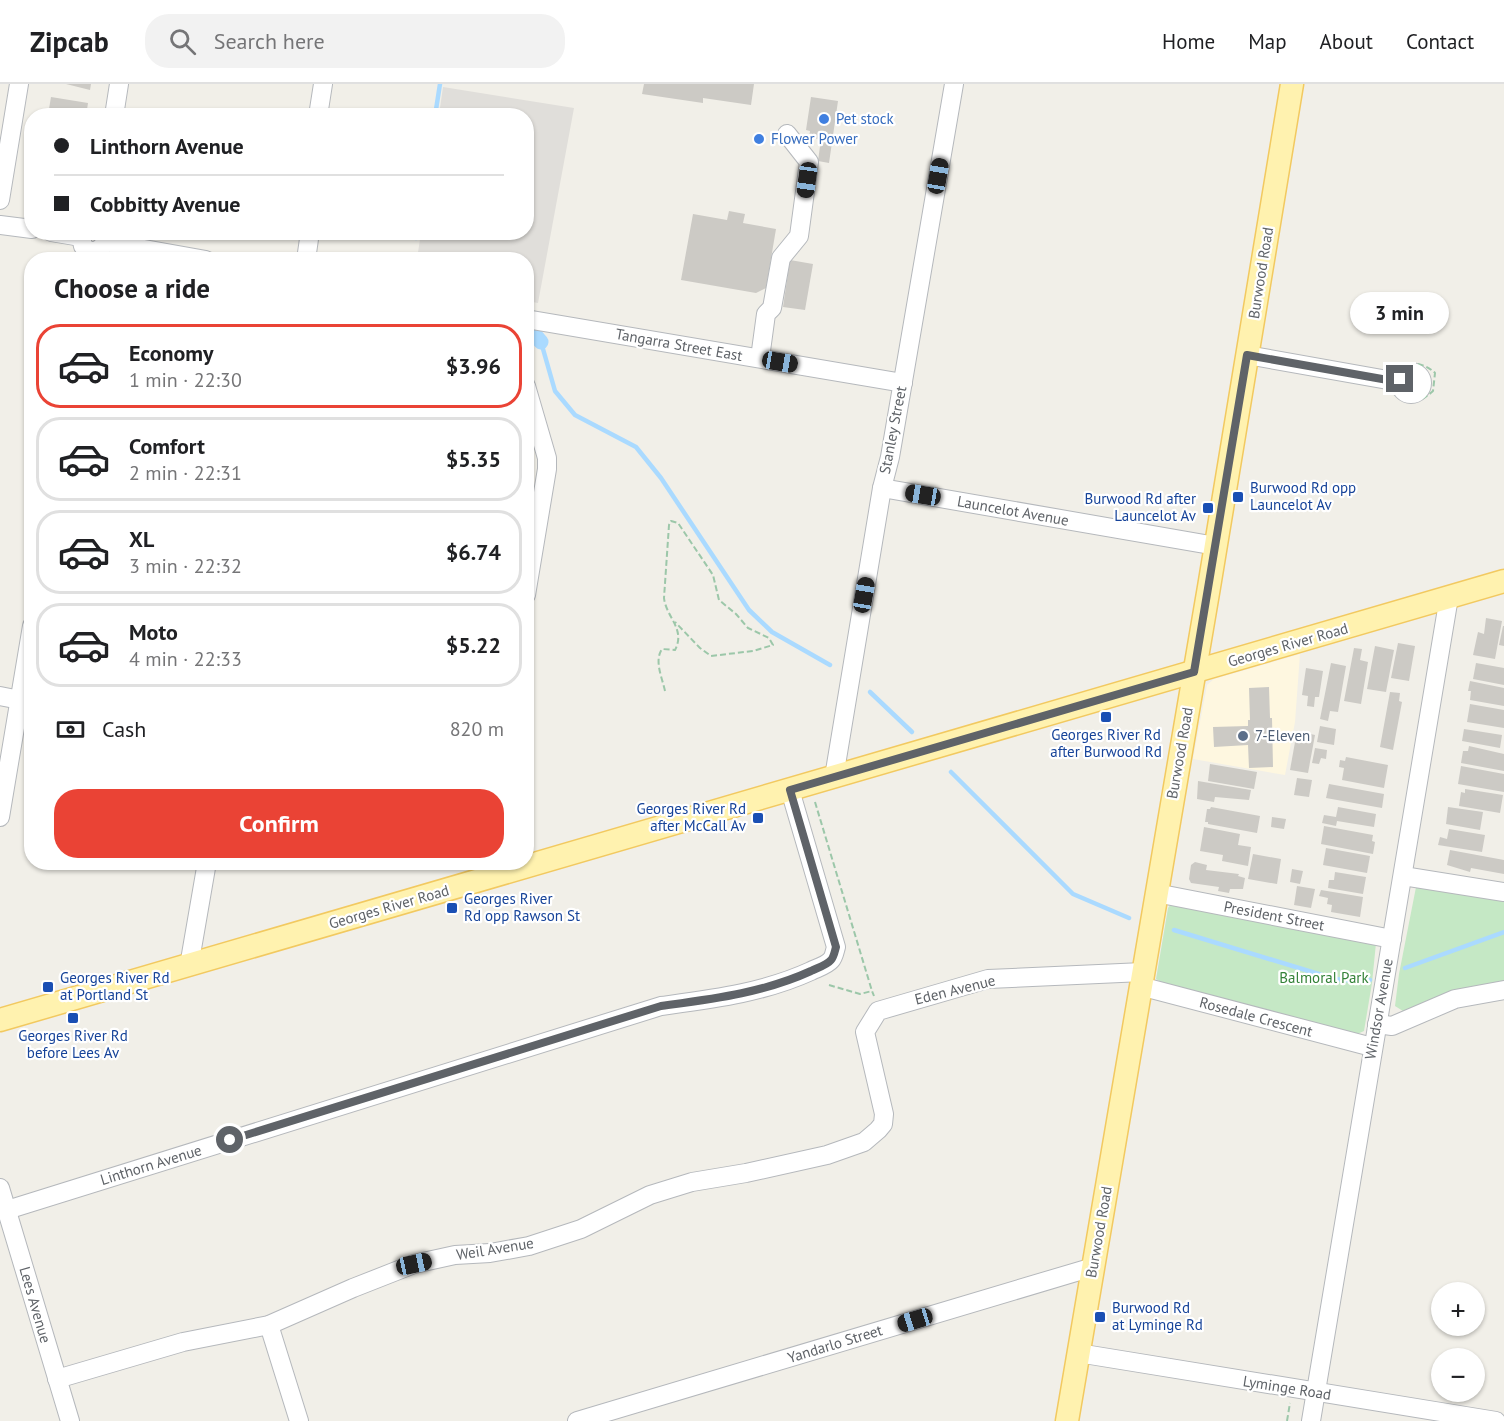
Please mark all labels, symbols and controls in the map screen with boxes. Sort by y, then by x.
search box [145,14,565,68]
text: Zipcab [30,23,109,60]
icon: search [166,25,199,58]
text: Search here [214,27,325,55]
text: Home [1162,28,1215,55]
text: Map [1248,28,1287,55]
text: About [1320,28,1373,55]
text: Contact [1406,28,1474,55]
place label: Pet stock [836,109,895,128]
marker: Pet stock [817,112,831,126]
place label: Flower Power [771,129,858,148]
text: Linthorn Avenue [90,132,244,160]
marker: Flower Power [752,132,766,146]
car [926,157,950,195]
car [796,161,818,199]
text: Cobbitty Avenue [90,190,241,218]
street label: Burwood Road [1244,226,1277,320]
text: Choose a ride [54,271,210,305]
callout: 3 min [1350,292,1450,334]
text: 3 min [1375,300,1424,326]
street label: Tangarra Street East [614,324,744,365]
icon: car [57,339,111,393]
text: Economy [129,339,213,367]
car [761,350,799,374]
text: $3.96 [446,352,501,380]
route end [1386,365,1413,392]
text: 1 min · 22:30 [129,367,242,393]
street label: Stanley Street [875,384,910,475]
icon: car [57,432,111,486]
text: Comfort [129,432,205,460]
text: $5.35 [446,445,501,473]
text: 2 min · 22:31 [129,460,242,486]
place label: Burwood Rd opp Launcelot Av [1250,478,1356,514]
car [904,483,942,507]
place label: Burwood Rd after Launcelot Av [1084,489,1197,525]
marker: Burwood Rd opp Launcelot Av [1231,490,1245,504]
street label: Launcelot Avenue [956,491,1070,530]
marker: Burwood Rd after Launcelot Av [1201,501,1215,515]
icon: car [57,525,111,579]
text: XL [129,525,154,553]
text: $6.74 [446,538,501,566]
text: 3 min · 22:32 [129,553,242,579]
car [852,576,876,614]
icon: car [57,618,111,672]
text: Moto [129,618,178,646]
street label: Georges River Road [1226,618,1350,671]
text: $5.22 [446,631,501,659]
text: 4 min · 22:33 [129,646,242,672]
street label: Burwood Road [1162,706,1197,800]
marker: Georges River Rd after Burwood Rd [1099,710,1113,724]
icon: cash [54,713,87,746]
text: Cash [102,715,146,743]
text: 820 m [450,716,504,742]
place label: Georges River Rd after Burwood Rd [1050,725,1162,761]
place label: 7-Eleven [1255,726,1310,745]
marker: 7-Eleven [1236,729,1250,743]
button: Confirm [54,789,504,858]
place label: Georges River Rd after McCall Av [636,799,747,835]
marker: Georges River Rd after McCall Av [751,811,765,825]
street label: Georges River Road [327,880,451,933]
place label: Georges River Rd opp Rawson St [464,889,580,925]
street label: President Street [1222,896,1326,935]
marker: Georges River Rd opp Rawson St [445,901,459,915]
street label: Windsor Avenue [1360,957,1397,1061]
place label: Georges River Rd at Portland St [60,968,170,1004]
park label: Balmoral Park [1279,968,1369,987]
street label: Eden Avenue [913,970,997,1009]
marker: Georges River Rd at Portland St [41,980,55,994]
street label: Rosedale Crescent [1197,992,1315,1041]
marker: Georges River Rd before Lees Av [66,1011,80,1025]
place label: Georges River Rd before Lees Av [18,1026,128,1062]
route start [216,1126,243,1153]
street label: Linthorn Avenue [98,1140,204,1189]
street label: Burwood Road [1081,1185,1116,1279]
street label: Weil Avenue [455,1233,535,1264]
car [395,1251,433,1277]
street label: Lees Avenue [16,1264,55,1345]
map controls [1431,1282,1485,1402]
button: + [1431,1282,1485,1336]
place label: Burwood Rd at Lyminge Rd [1112,1298,1203,1334]
car [895,1306,935,1334]
marker: Burwood Rd at Lyminge Rd [1093,1310,1107,1324]
street label: Yandarlo Street [785,1320,885,1367]
button: − [1431,1348,1485,1402]
street label: Lyminge Road [1242,1371,1333,1404]

